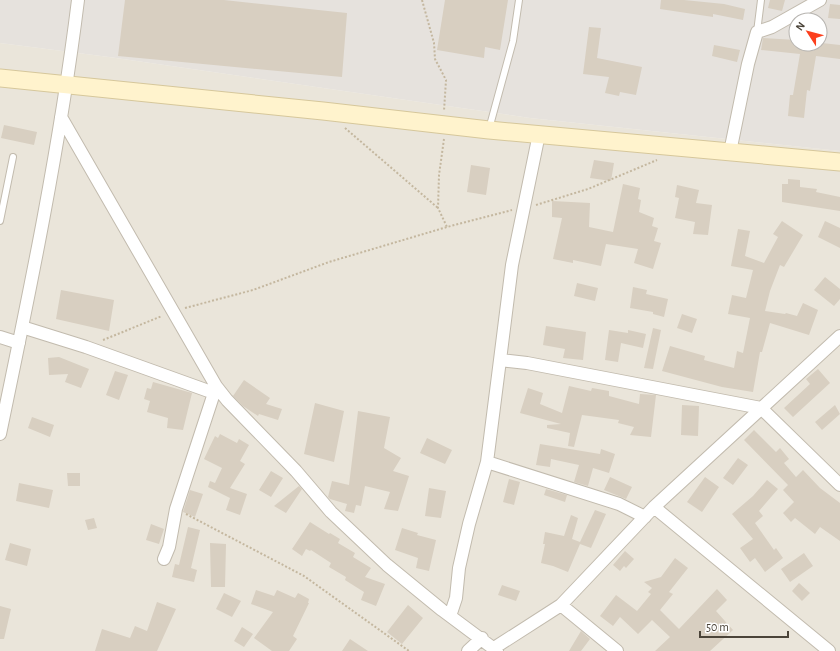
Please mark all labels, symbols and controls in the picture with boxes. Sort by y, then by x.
north arrow [788,12,828,52]
text: N [794,20,807,33]
scale bar [700,613,788,639]
text: 50 m [706,621,729,633]

